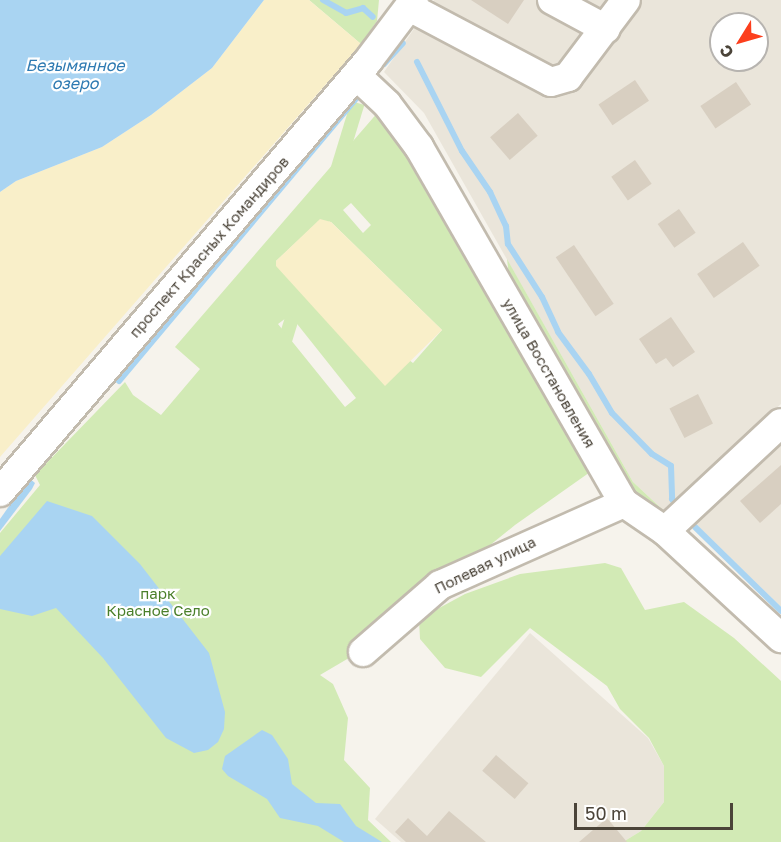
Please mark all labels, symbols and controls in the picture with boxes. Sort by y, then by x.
north arrow [709,12,769,72]
text: С [715,41,738,62]
water label: Безымянное озеро [25,55,125,93]
street label: проспект Красных Командиров [125,153,293,341]
street label: улица Восстановления [499,295,599,451]
street label: Полевая улица [431,533,539,597]
park label: парк Красное Село [106,584,210,619]
scale bar [577,791,736,829]
text: 50 m [585,802,627,824]

